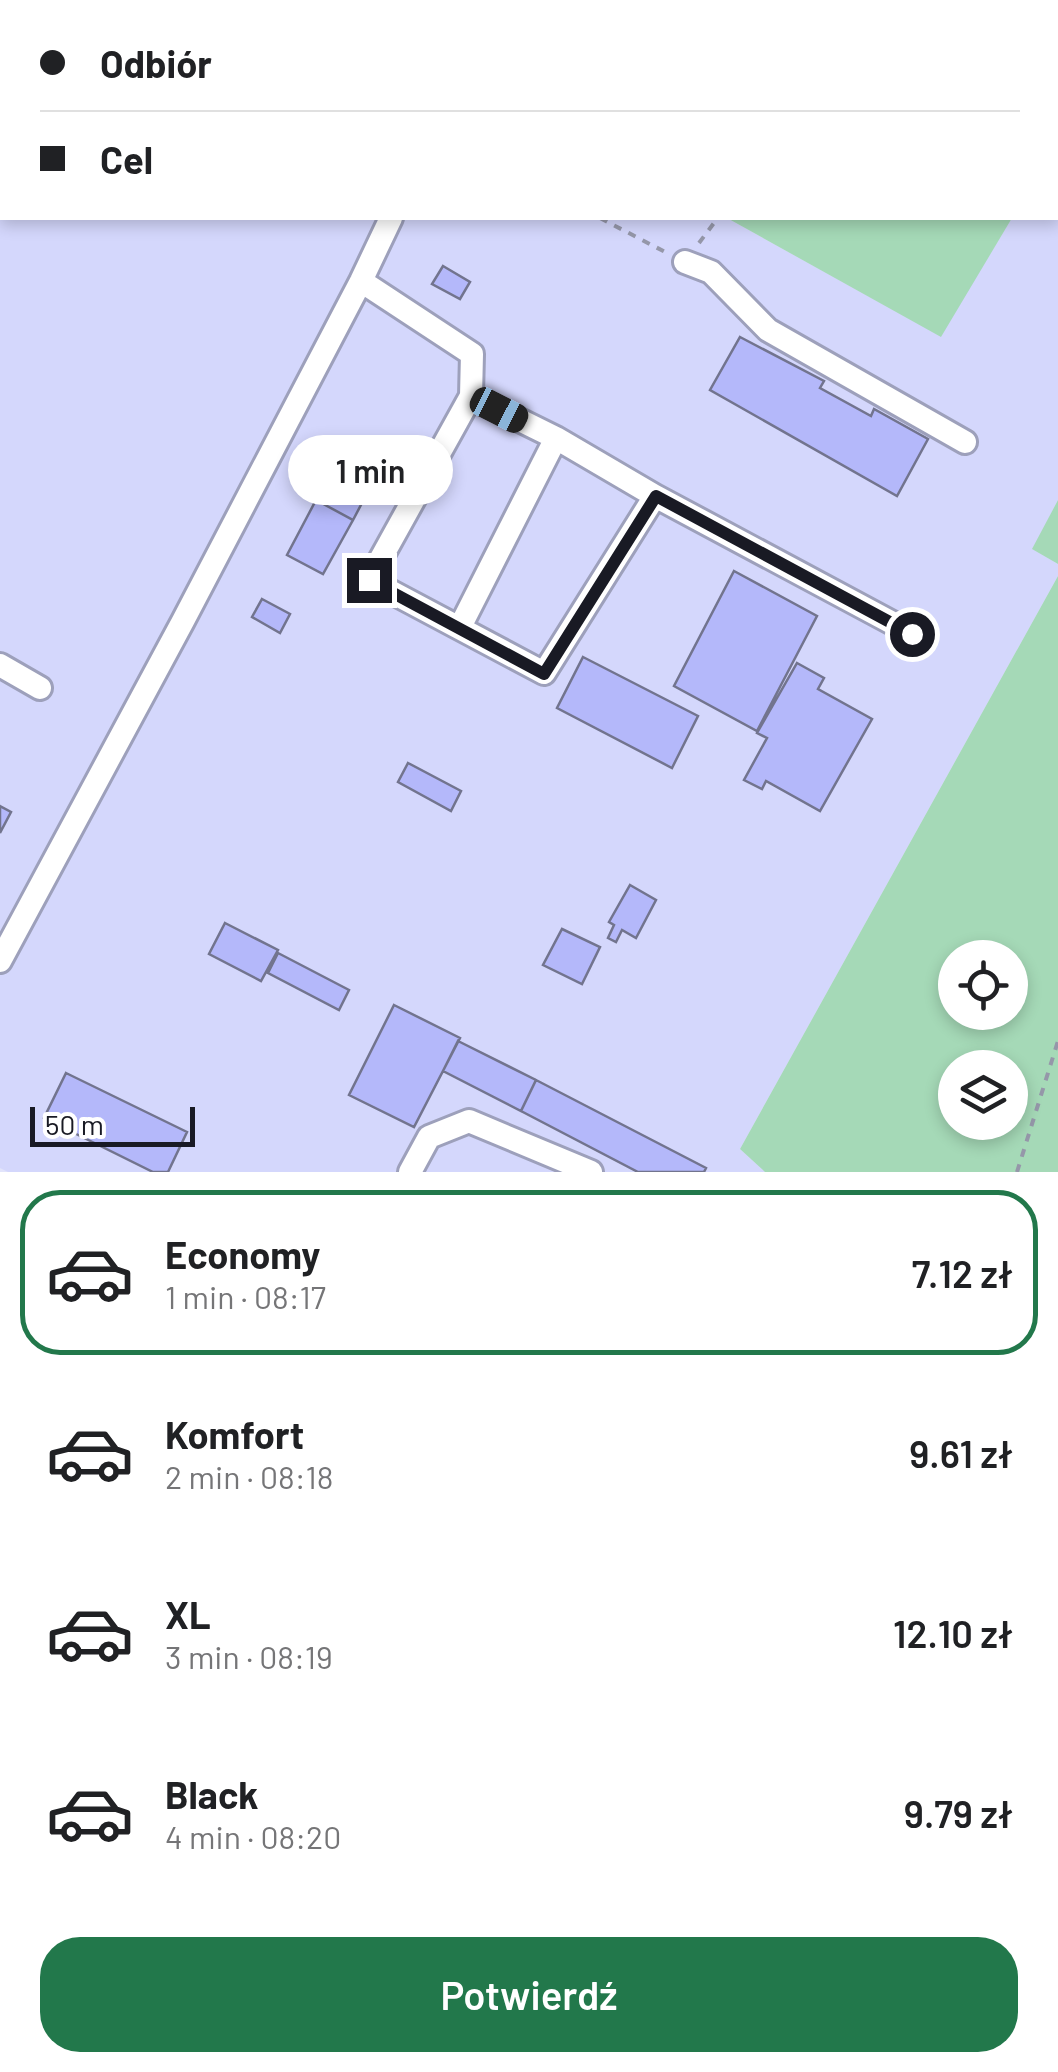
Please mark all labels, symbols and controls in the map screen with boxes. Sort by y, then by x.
text: Odbiór [100,40,212,86]
text: Cel [100,136,153,182]
car [465,383,533,437]
callout: 1 min [286,435,452,505]
text: 1 min [336,451,405,489]
route end [347,558,392,603]
route start [890,612,935,657]
map controls [938,940,1028,1140]
button: locate [938,940,1028,1030]
button: layers [938,1050,1028,1140]
scale bar [30,1102,195,1146]
text: 50 m [45,1107,104,1141]
icon: car [45,1228,135,1318]
text: Economy [165,1231,320,1277]
text: 7.12 zł [912,1250,1013,1296]
text: 1 min · 08:17 [165,1277,326,1315]
icon: car [45,1408,135,1498]
text: Komfort [165,1411,304,1457]
text: 9.61 zł [909,1430,1013,1476]
text: 2 min · 08:18 [165,1457,333,1495]
icon: car [45,1588,135,1678]
text: XL [165,1591,211,1637]
text: 12.10 zł [893,1610,1013,1656]
text: 3 min · 08:19 [165,1637,333,1675]
icon: car [45,1768,135,1858]
text: Black [165,1771,259,1817]
text: 9.79 zł [904,1790,1013,1836]
text: 4 min · 08:20 [165,1817,341,1855]
button: Potwierdź [40,1937,1018,2052]

